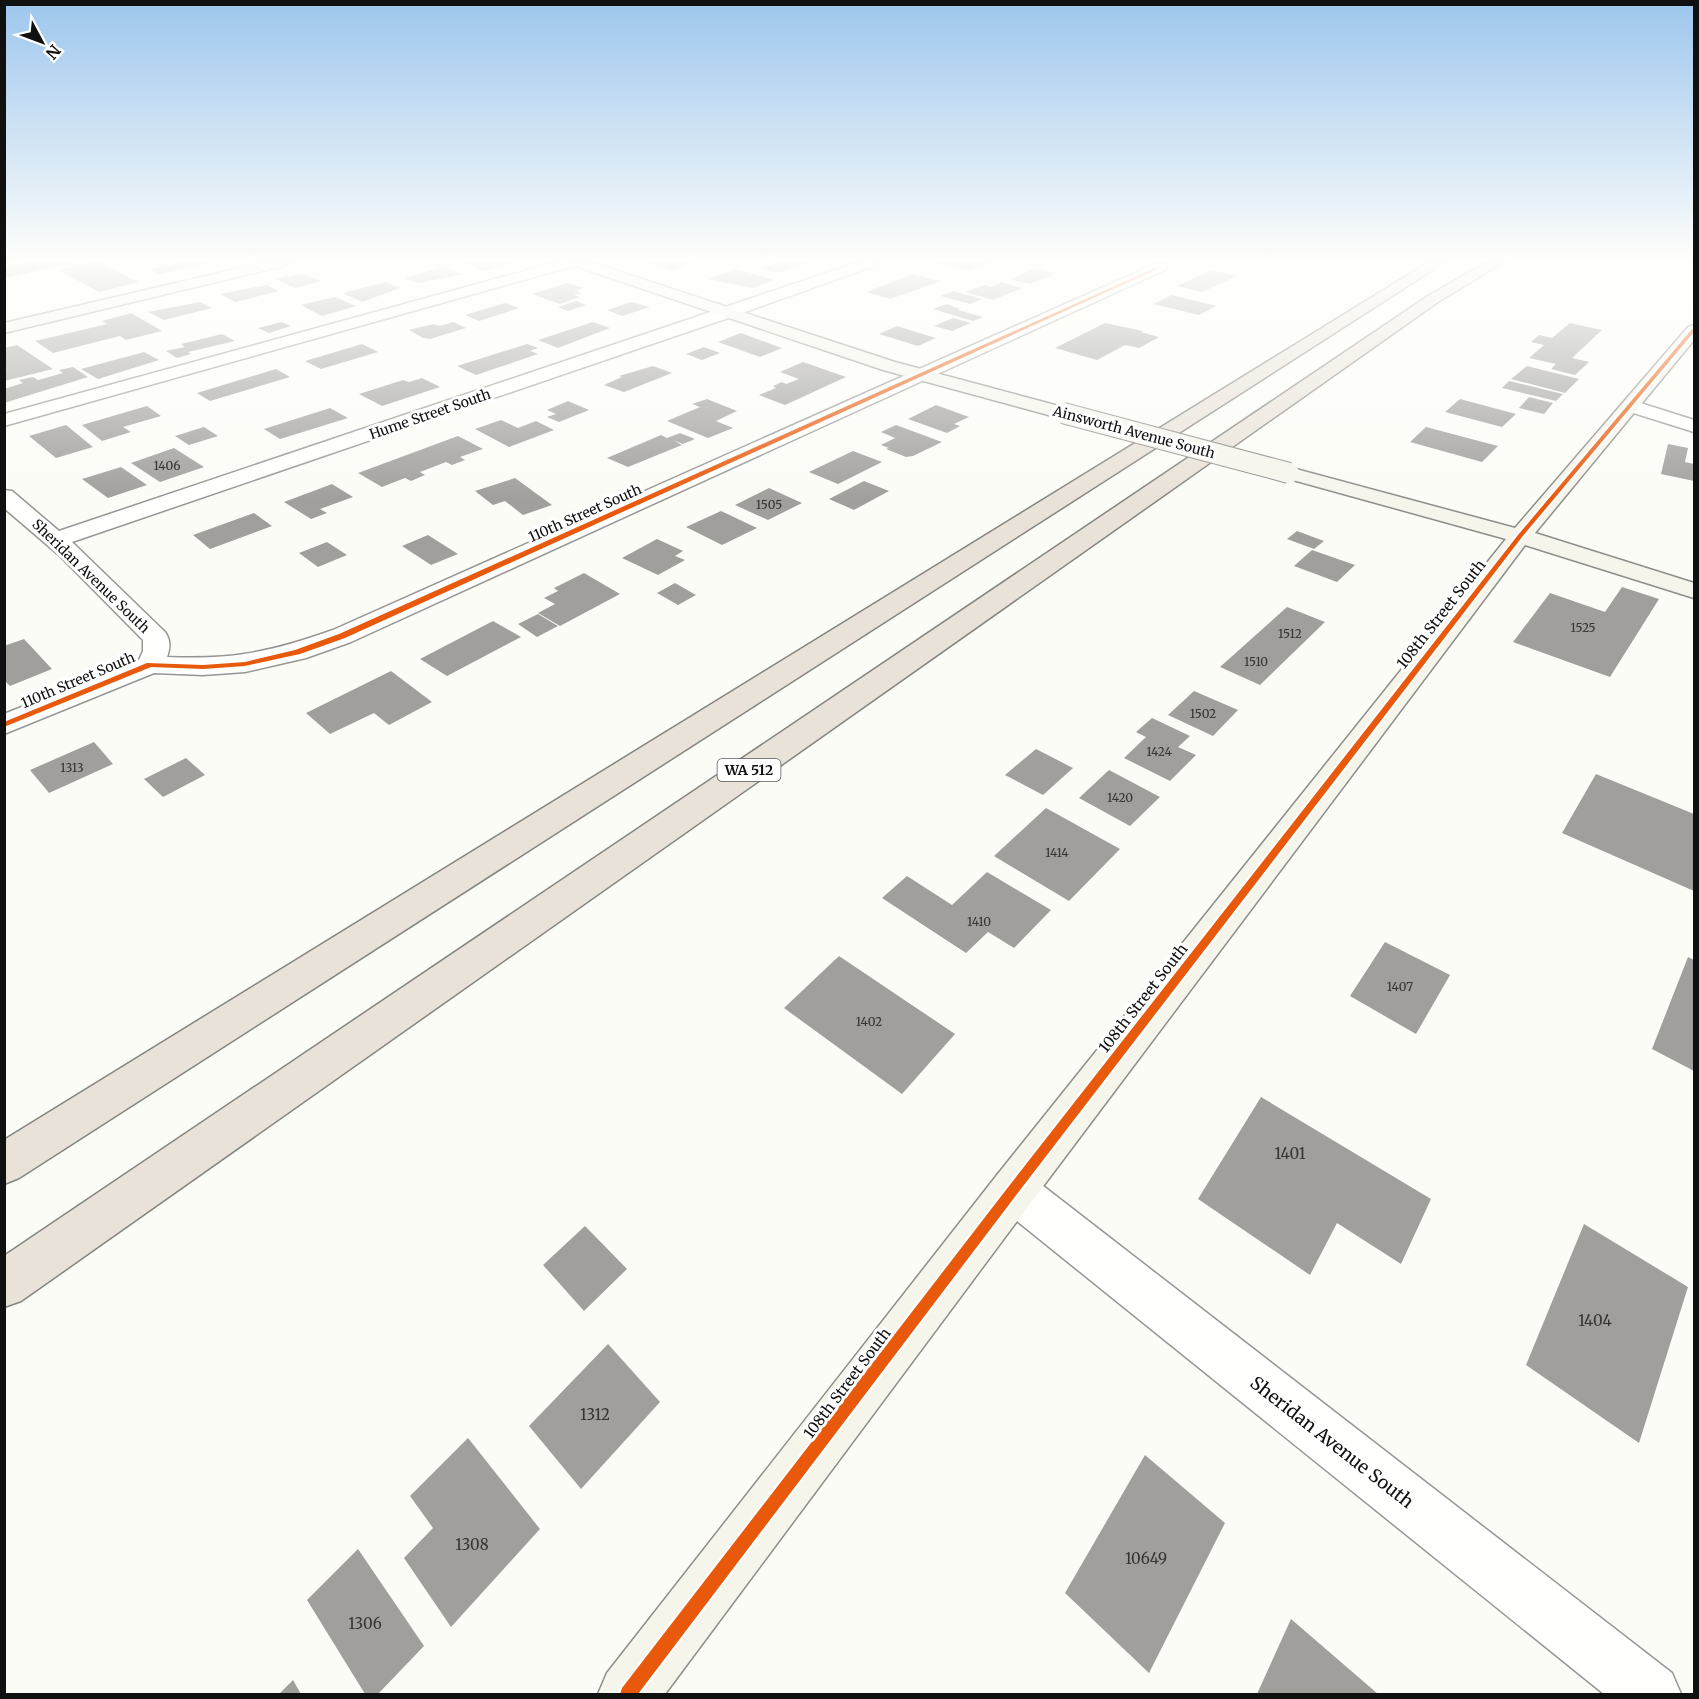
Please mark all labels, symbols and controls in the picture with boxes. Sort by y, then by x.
north arrow [12,12,72,72]
text: N [41,41,65,63]
street label: Hume Street South [367,385,493,443]
street label: Ainsworth Avenue South [1050,401,1217,462]
house number: 1406 [154,458,181,473]
street label: 110th Street South [526,480,644,546]
house number: 1505 [756,497,782,512]
street label: Sheridan Avenue South [28,515,154,637]
street label: 108th Street South [1393,556,1489,672]
house number: 1525 [1570,620,1596,635]
house number: 1512 [1278,626,1302,641]
street label: 110th Street South [18,648,138,712]
house number: 1510 [1244,654,1268,669]
house number: 1502 [1190,706,1216,721]
house number: 1424 [1146,744,1172,759]
road number: WA 512 [718,759,780,781]
house number: 1313 [60,760,84,775]
house number: 1420 [1107,790,1133,805]
house number: 1414 [1045,845,1069,860]
house number: 1410 [967,914,991,929]
street label: 108th Street South [1095,940,1191,1056]
house number: 1407 [1387,979,1413,994]
house number: 1402 [856,1014,882,1029]
house number: 1401 [1275,1144,1306,1163]
house number: 1404 [1578,1311,1612,1330]
street label: 108th Street South [799,1324,895,1442]
street label: Sheridan Avenue South [1246,1371,1418,1513]
house number: 1312 [580,1405,610,1424]
house number: 1308 [455,1535,489,1554]
house number: 10649 [1125,1549,1167,1568]
house number: 1306 [348,1614,382,1633]

